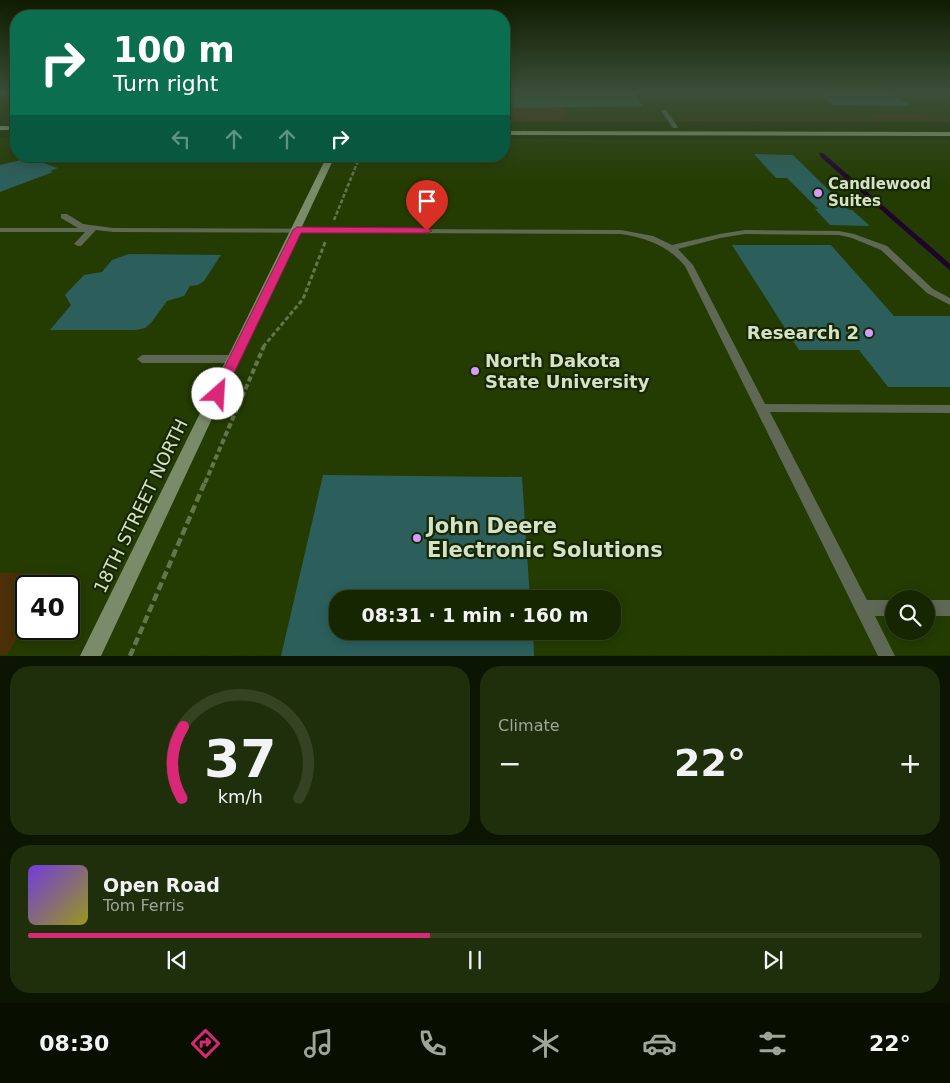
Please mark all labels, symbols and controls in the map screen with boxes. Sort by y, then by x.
icon: right [30,30,95,95]
text: 100 m [113,30,235,70]
text: Turn right [113,71,218,96]
icon: left [167,125,195,153]
icon: ahead [220,125,248,153]
icon: ahead [273,125,301,153]
icon: right [326,125,354,153]
place label: Candlewood Suites [828,175,931,210]
pin [406,180,448,231]
icon: arrive [413,187,441,215]
marker: Candlewood Suites [812,187,824,199]
place label: Research 2 [747,322,859,343]
marker: Research 2 [863,327,875,339]
place label: North Dakota State University [485,350,650,392]
marker: North Dakota State University [469,365,481,377]
position arrow [191,367,243,419]
street label: 18TH STREET NORTH [89,415,192,596]
place label: John Deere Electronic Solutions [425,514,663,562]
marker: John Deere Electronic Solutions [411,532,423,544]
speed limit sign: 40 [15,575,80,640]
map controls [885,590,935,640]
button: search [885,590,935,640]
text: 08:31 · 1 min · 160 m [361,604,589,626]
text: Climate [498,716,560,735]
text: 37 [204,729,276,789]
text: 22° [674,741,746,785]
text: − [498,747,521,780]
text: + [899,747,922,780]
text: km/h [217,786,263,807]
text: Open Road [103,874,220,896]
text: Tom Ferris [103,896,184,915]
icon: previous [163,946,191,974]
icon: pause [461,946,489,974]
icon: next [759,946,787,974]
icon: directions [188,1026,223,1061]
icon: music [301,1026,336,1061]
icon: phone [415,1026,450,1061]
icon: climate [528,1026,563,1061]
icon: car [642,1026,677,1061]
icon: filters [755,1026,790,1061]
text: 08:30 [39,1031,109,1056]
text: 22° [869,1031,911,1056]

